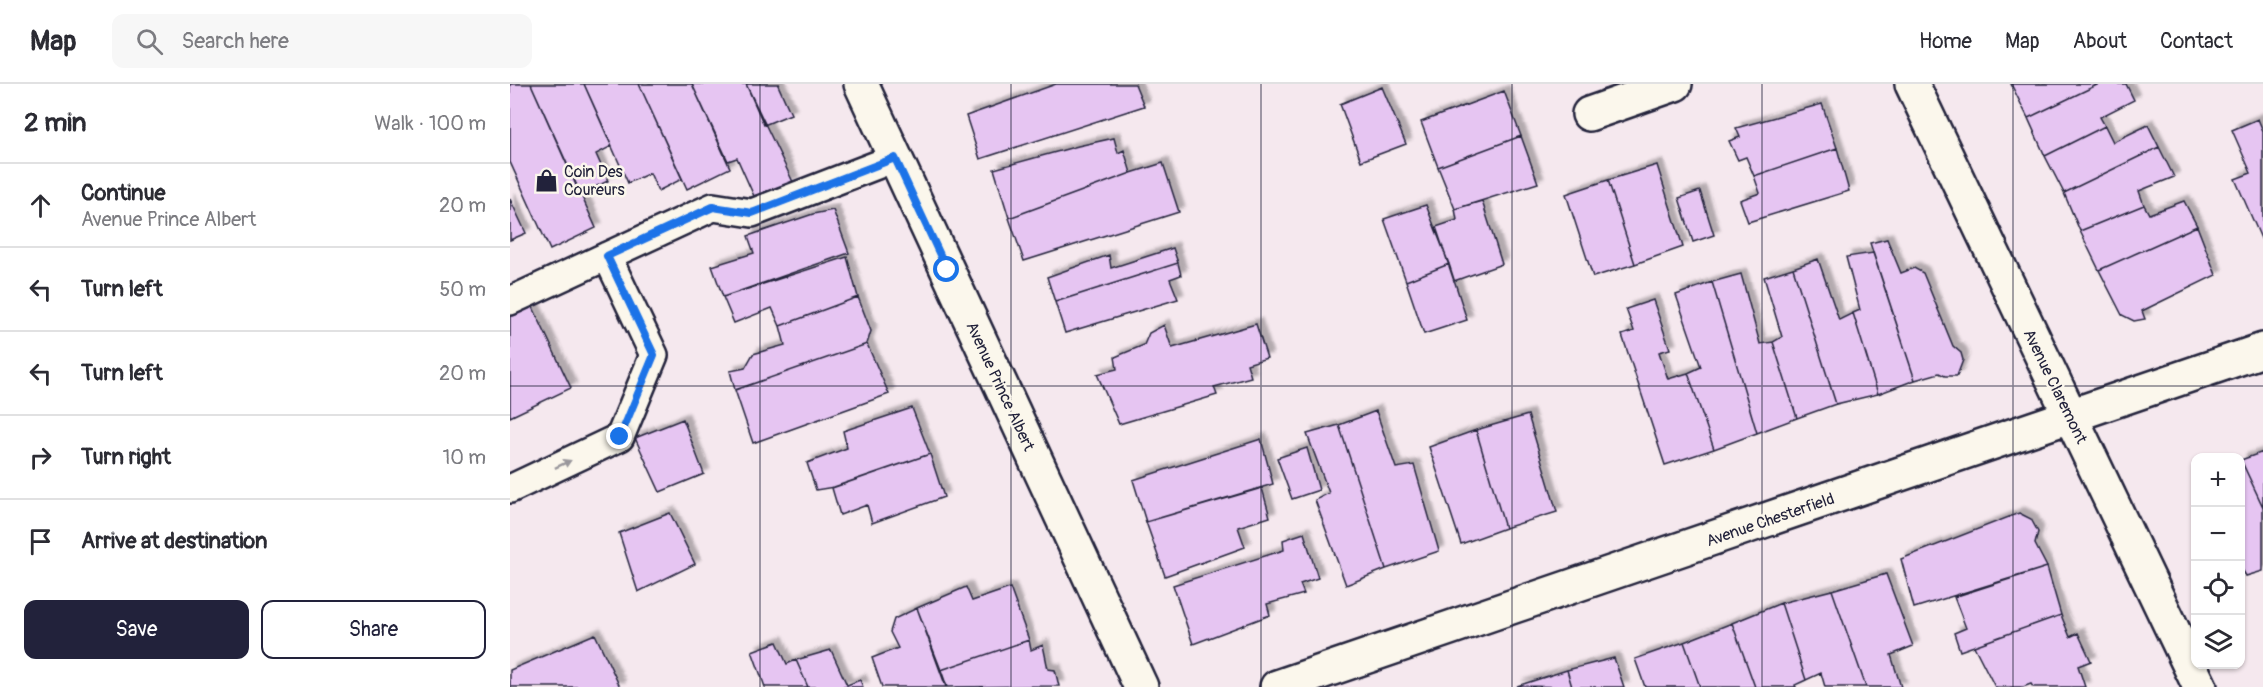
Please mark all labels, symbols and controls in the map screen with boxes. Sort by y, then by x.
search box [112,14,532,68]
text: Map [30,24,76,59]
icon: search [133,25,166,58]
text: Search here [181,27,289,55]
text: Home [1919,28,1972,55]
text: Map [2005,28,2040,55]
text: About [2073,28,2127,55]
text: Contact [2160,28,2233,55]
text: 2 min [24,107,86,139]
text: Walk · 100 m [374,111,486,136]
place label: Coin Des Coureurs [564,162,625,200]
shop icon: Coin Des Coureurs [533,167,559,193]
text: Continue [81,179,165,207]
icon: ahead [24,189,57,222]
text: 20 m [439,193,486,218]
text: Avenue Prince Albert [81,207,256,232]
route start [933,256,959,282]
icon: left [24,273,57,306]
text: Turn left [81,275,163,303]
text: 50 m [439,277,486,302]
street label: Avenue Prince Albert [961,319,1039,455]
street label: Avenue Claremont [2019,326,2092,447]
icon: left [24,357,57,390]
text: Turn left [81,359,163,387]
text: 20 m [439,361,486,386]
route end [606,423,632,449]
icon: right [24,441,57,474]
text: Turn right [81,443,171,471]
text: 10 m [442,445,486,470]
map controls [2191,453,2245,669]
button: + [2191,453,2245,507]
one-way arrow [554,459,571,468]
street label: Avenue Chesterfield [1704,489,1837,551]
button: − [2191,507,2245,561]
icon: arrive [24,525,57,558]
text: Arrive at destination [81,527,267,555]
button: locate [2191,561,2245,615]
button: Save [24,600,249,659]
button: Share [261,600,486,659]
button: layers [2191,615,2245,669]

